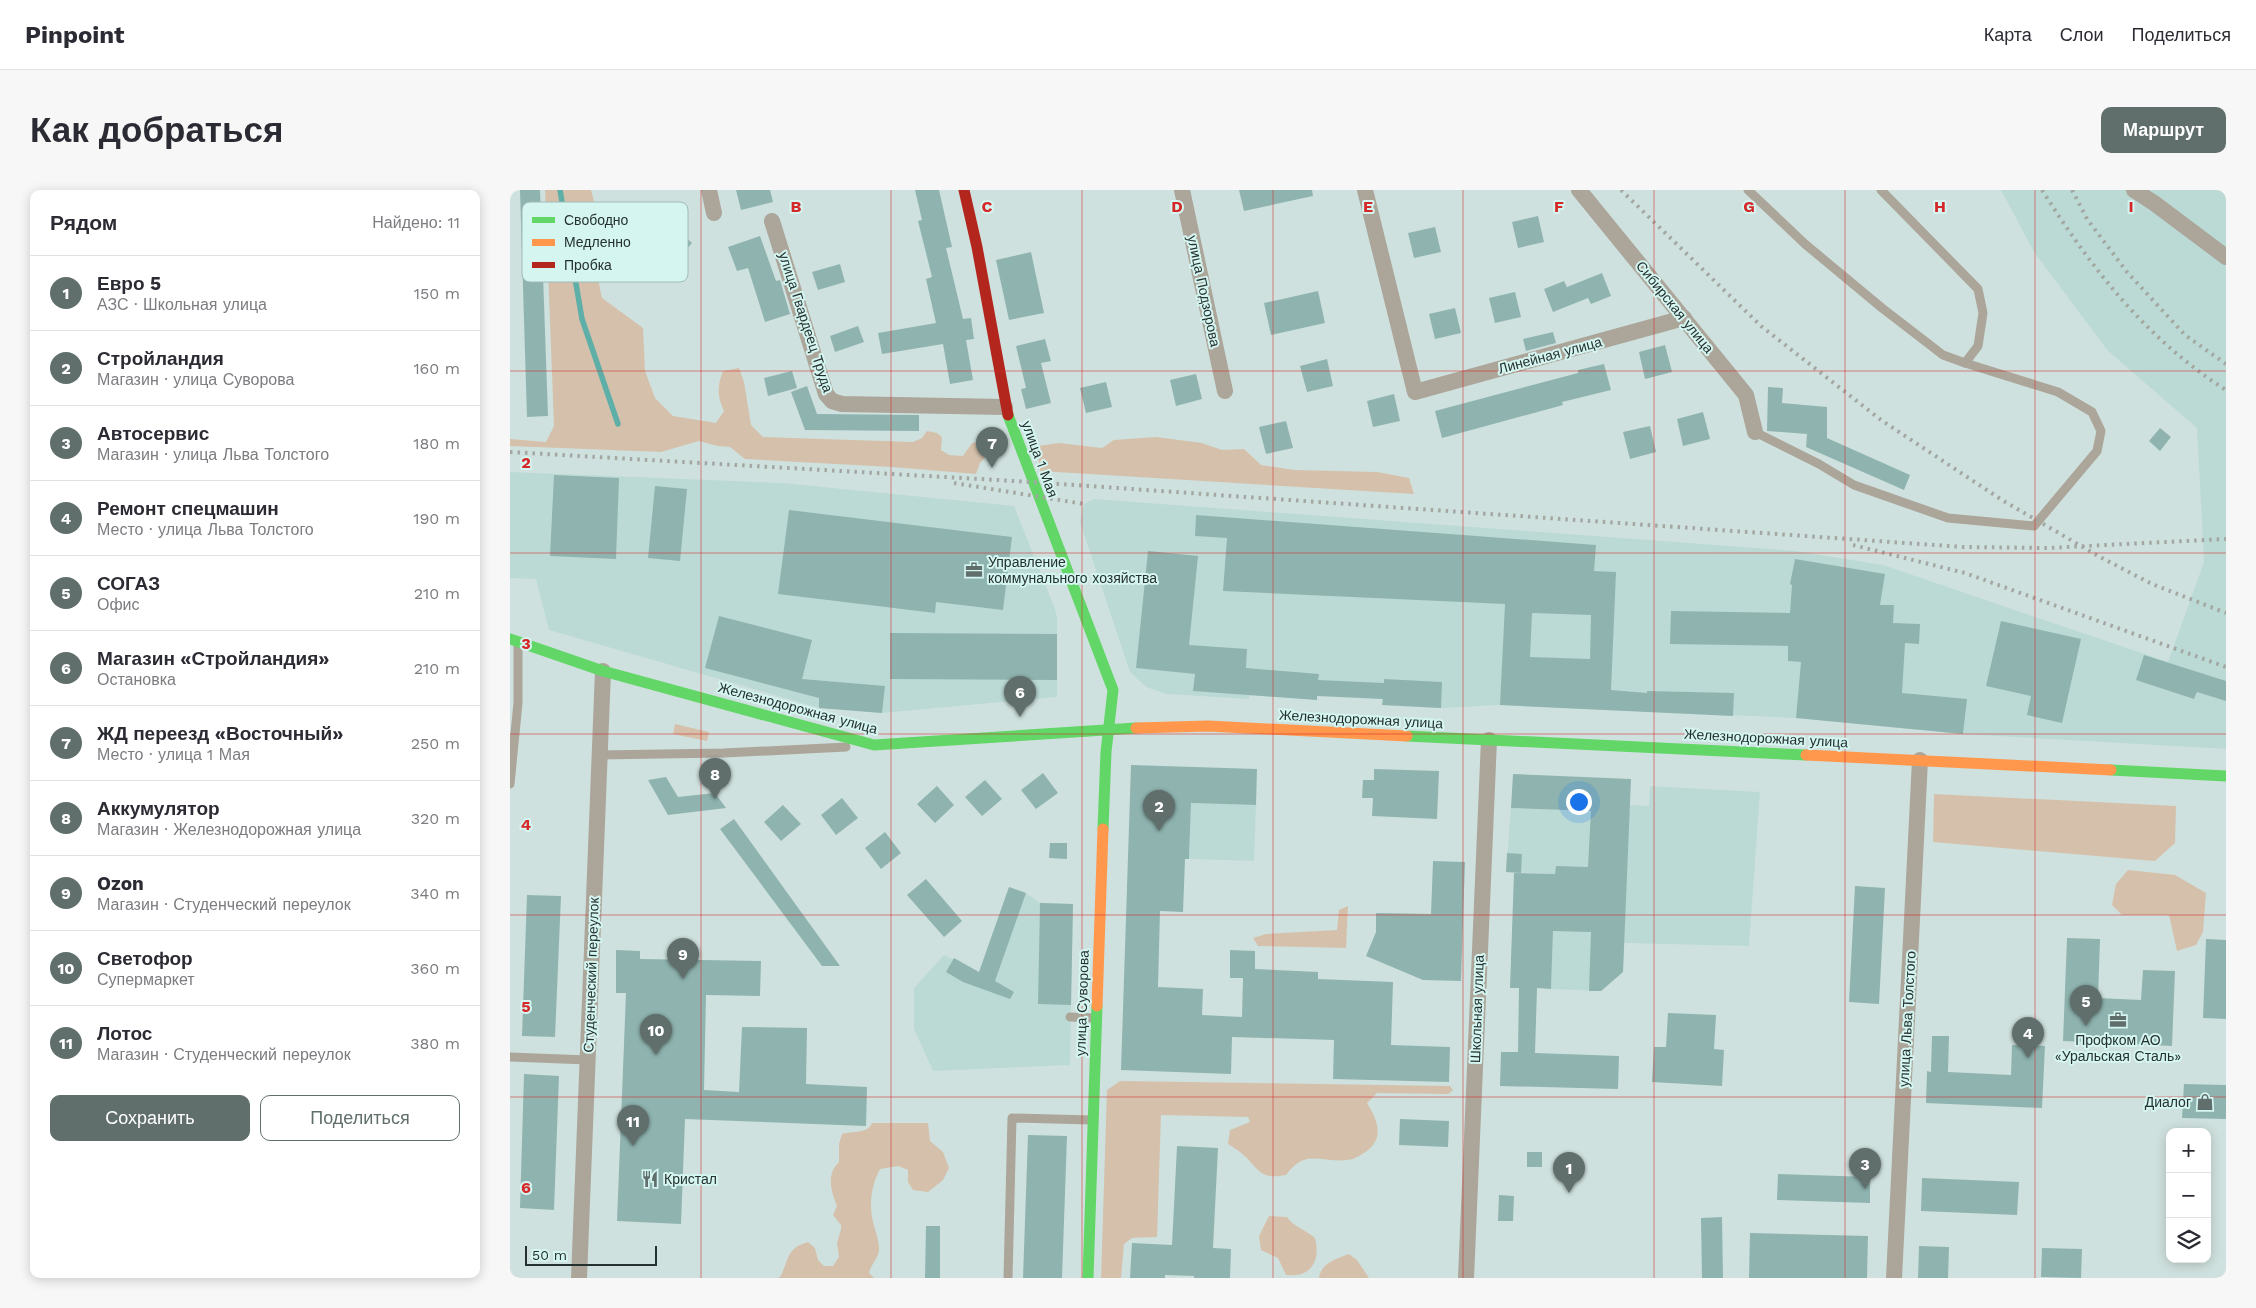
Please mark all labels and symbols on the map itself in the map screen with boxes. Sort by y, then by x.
text: B [791,197,802,216]
text: C [982,197,993,216]
text: D [1171,197,1183,216]
text: E [1363,197,1373,216]
text: F [1554,197,1564,216]
text: G [1743,197,1755,216]
text: H [1934,197,1946,216]
text: I [2128,197,2134,216]
legend [522,202,688,282]
text: Свободно [564,212,629,228]
text: Медленно [564,234,631,250]
street label: улица Подзорова [1184,234,1224,348]
street label: улица Гвардеец Труда [776,250,836,395]
text: Пробка [564,257,612,273]
street label: Сибирская улица [1633,258,1717,356]
street label: Линейная улица [1496,333,1604,377]
street label: улица 1 Мая [1019,418,1061,500]
pin: 7 [976,427,1008,468]
text: 2 [521,453,531,472]
place label: Управление коммунального хозяйства [988,554,1157,586]
office icon: Управление коммунального хозяйства [964,560,984,580]
text: 3 [521,634,531,653]
pin: 6 [1004,676,1036,717]
street label: Железнодорожная улица [717,679,880,737]
street label: Железнодорожная улица [1278,707,1444,731]
street label: Железнодорожная улица [1683,726,1849,750]
pin: 8 [699,758,731,799]
your location [1566,789,1592,815]
pin: 2 [1143,790,1175,831]
text: 4 [521,815,531,834]
street label: Студенческий переулок [580,896,602,1053]
pin: 9 [667,938,699,979]
street label: улица Суворова [1072,950,1092,1056]
street label: улица Льва Толстого [1895,950,1919,1087]
street label: Школьная улица [1467,954,1487,1063]
pin: 5 [2070,985,2102,1026]
text: 5 [521,997,531,1016]
office icon: Профком АО «Уральская Сталь» [2108,1010,2128,1030]
pin: 10 [640,1014,672,1055]
pin: 4 [2012,1017,2044,1058]
place label: Профком АО «Уральская Сталь» [2055,1032,2181,1064]
shop icon: Диалог [2195,1092,2215,1112]
place label: Диалог [2145,1094,2191,1110]
pin: 11 [617,1105,649,1146]
pin: 3 [1849,1148,1881,1189]
pin: 1 [1553,1152,1585,1193]
restaurant icon: Кристал [640,1169,660,1189]
place label: Кристал [664,1171,717,1187]
text: 6 [521,1178,531,1197]
scale bar [525,1243,658,1266]

